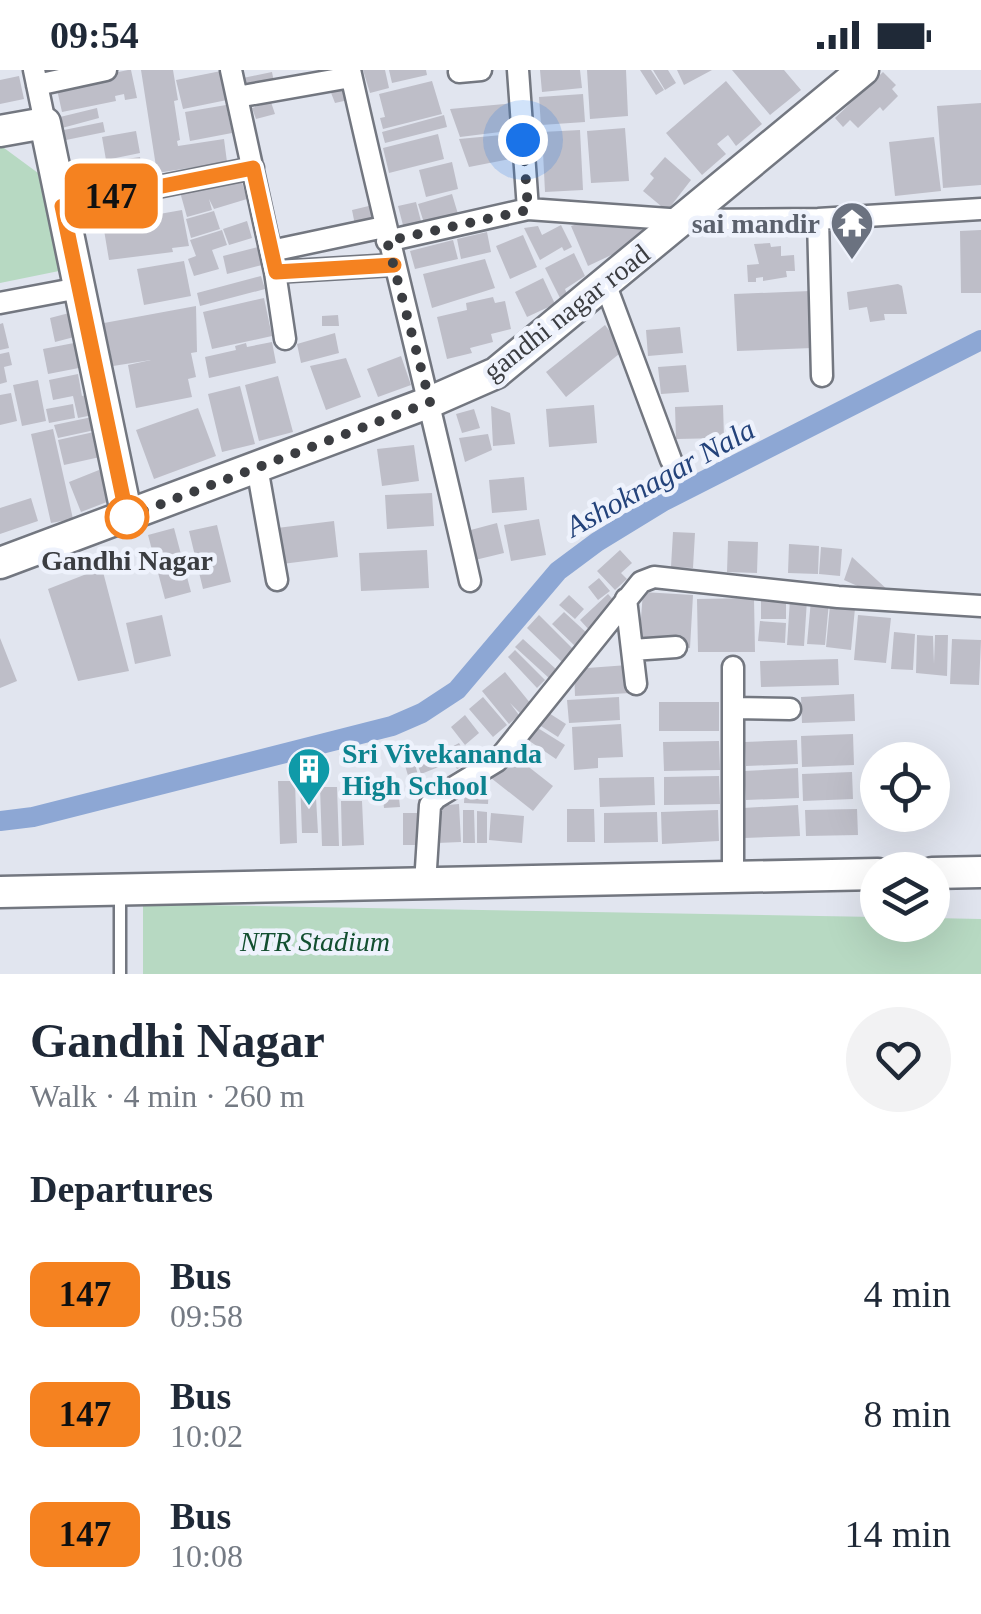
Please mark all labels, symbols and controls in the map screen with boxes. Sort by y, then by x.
text: 09:54 [50,14,139,56]
your location [498,115,548,165]
line badge: 147 [54,164,168,228]
text: 147 [85,177,137,216]
temple icon: sai mandir [829,200,875,261]
place label: sai mandir [692,208,820,239]
street label: gandhi nagar road [477,238,655,387]
water label: Ashoknagar Nala [558,412,760,544]
marker: Gandhi Nagar [106,496,148,538]
place label: Gandhi Nagar [41,545,213,576]
place label: Sri Vivekananda High School [342,738,542,801]
map controls [860,742,950,942]
button: locate [860,742,950,832]
building icon: Sri Vivekananda High School [286,746,332,807]
button: layers [860,852,950,942]
park label: NTR Stadium [239,926,390,957]
button: heart [846,1007,951,1112]
text: Gandhi Nagar [30,1014,325,1067]
text: Walk · 4 min · 260 m [30,1078,305,1114]
text: Departures [30,1168,213,1210]
text: Bus [170,1255,231,1297]
text: 4 min [863,1273,951,1315]
text: 147 [59,1275,111,1314]
text: 09:58 [170,1298,243,1334]
text: Bus [170,1375,231,1417]
text: 8 min [863,1393,951,1435]
text: 147 [59,1395,111,1434]
text: 10:02 [170,1418,243,1454]
text: Bus [170,1495,231,1537]
text: 14 min [844,1513,951,1555]
text: 147 [59,1515,111,1554]
text: 10:08 [170,1538,243,1574]

